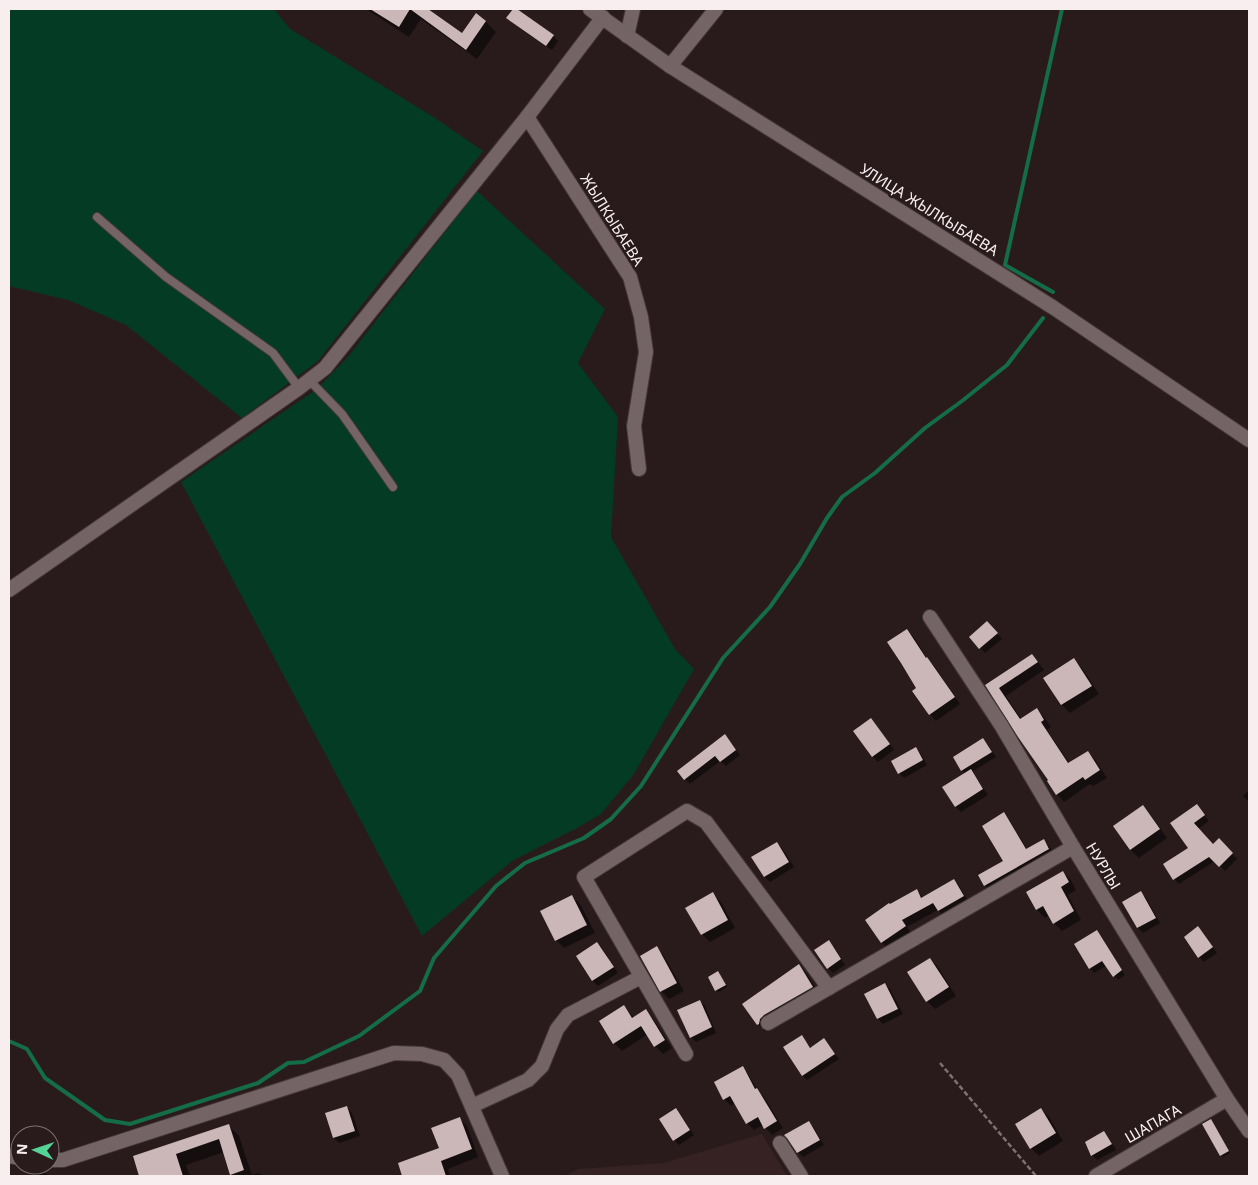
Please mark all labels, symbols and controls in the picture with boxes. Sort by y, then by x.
street label: УЛИЦА ЖЫЛКЫБАЕВА [857,158,1003,260]
street label: ЖЫЛКЫБАЕВА [576,170,649,270]
street label: НУРЛЫ [1082,838,1126,893]
street label: ШАПАГА [1121,1099,1185,1147]
north arrow [10,1125,60,1175]
text: N [12,1143,31,1155]

